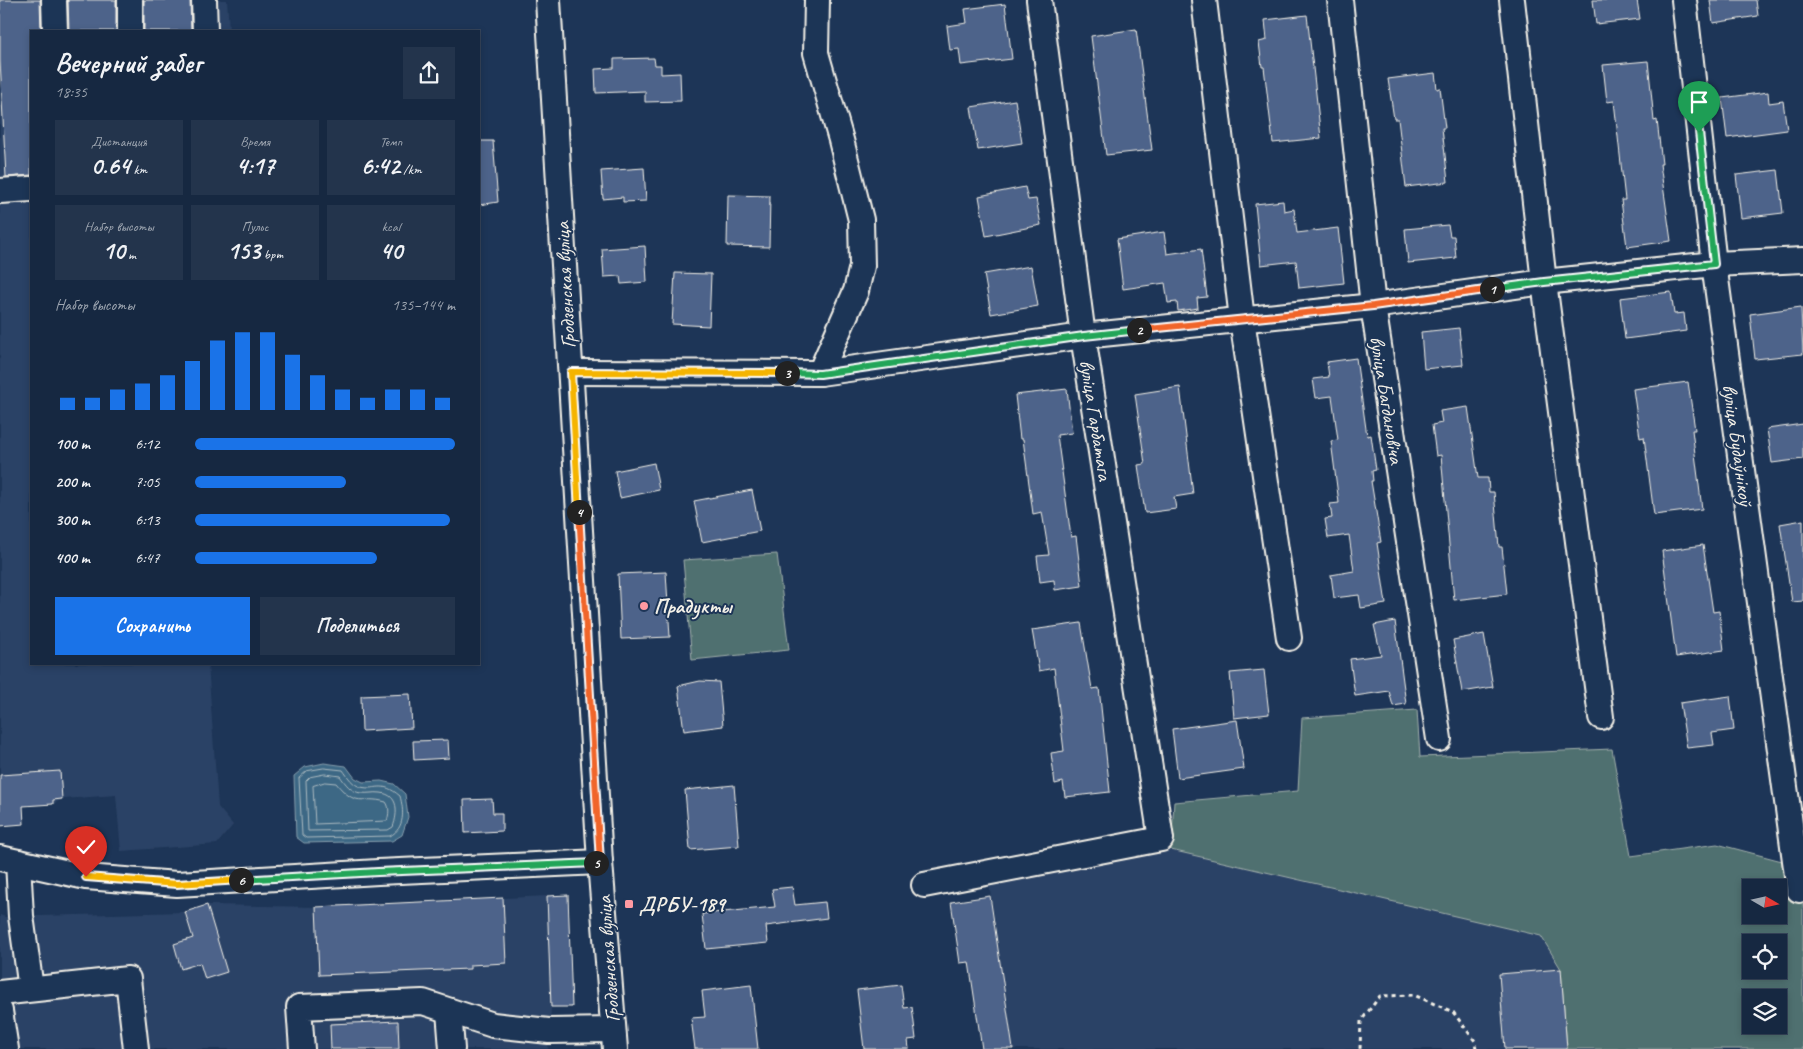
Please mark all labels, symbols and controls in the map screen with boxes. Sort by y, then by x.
text: Вечерний забег [55,45,202,80]
button: share [403,47,455,99]
pin [1678,81,1720,132]
text: 18:35 [55,82,87,102]
icon: arrive [1685,88,1713,116]
text: Дистанция [91,133,147,150]
text: Время [240,133,270,150]
text: Темп [380,133,402,150]
text: 0.64 [91,150,130,182]
text: 4:17 [236,150,274,182]
text: 6:42 [361,150,400,182]
text: km [130,161,147,178]
text: /km [400,161,421,178]
text: Набор высоты [84,218,154,235]
text: Пульс [241,218,269,235]
text: kcal [382,218,400,235]
street label: Гродзенская вуліца [549,219,581,349]
text: 10 [102,235,125,267]
text: 153 [227,235,260,267]
text: 40 [380,235,402,267]
text: m [125,246,136,263]
text: bpm [260,246,283,263]
pin: 1 [1480,276,1504,302]
text: 1 [1489,281,1496,298]
text: Набор высоты [55,295,134,315]
text: 135–144 m [392,295,455,315]
pin: 2 [1126,318,1152,342]
text: 2 [1136,322,1143,339]
street label: вуліца Багдановіча [1364,334,1410,468]
street label: вуліца Гарбатага [1074,358,1119,484]
pin: 3 [774,360,800,386]
text: 3 [784,365,791,382]
street label: вуліца Будаўнікоў [1717,383,1760,509]
text: 100 m [55,434,90,454]
text: 6:12 [135,434,160,454]
text: 200 m [55,472,90,492]
text: 7:05 [135,472,160,492]
pin: 4 [566,500,592,524]
text: 4 [576,504,583,521]
text: 300 m [55,510,90,530]
text: 6:13 [135,510,160,530]
text: 400 m [55,548,90,568]
text: 6:47 [135,548,160,568]
place label: Прадукты [654,593,734,620]
button: Сохранить [55,597,250,655]
button: Поделиться [260,597,455,655]
marker: Прадукты [638,600,650,612]
pin [65,826,107,877]
icon: check [72,833,100,861]
pin: 5 [584,850,608,876]
text: 5 [593,855,600,872]
pin: 6 [228,868,254,892]
text: 6 [238,872,245,889]
north arrow [1742,879,1788,924]
map controls [1742,879,1787,1034]
place label: ДРБУ-189 [639,891,727,917]
street label: Гродзенская вуліца [590,893,625,1023]
marker: ДРБУ-189 [623,898,635,910]
button: locate [1742,934,1787,979]
button: layers [1742,989,1787,1034]

